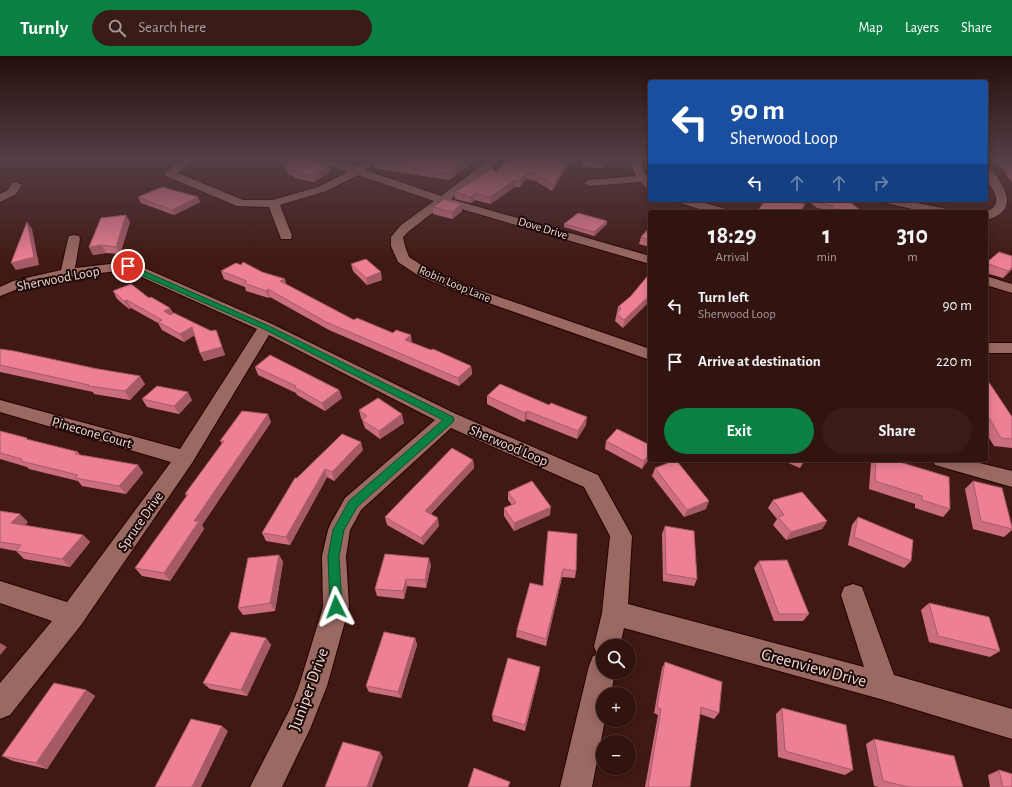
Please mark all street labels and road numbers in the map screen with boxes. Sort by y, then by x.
street label: Dove Drive [517,215,569,241]
street label: Sherwood Loop [16,264,101,294]
street label: Robin Loop Lane [418,264,492,304]
street label: Pinecone Court [50,415,134,451]
street label: Sherwood Loop [467,423,550,469]
street label: Spruce Drive [115,489,166,554]
street label: Juniper Drive [286,645,331,733]
street label: Greenview Drive [759,645,868,690]

